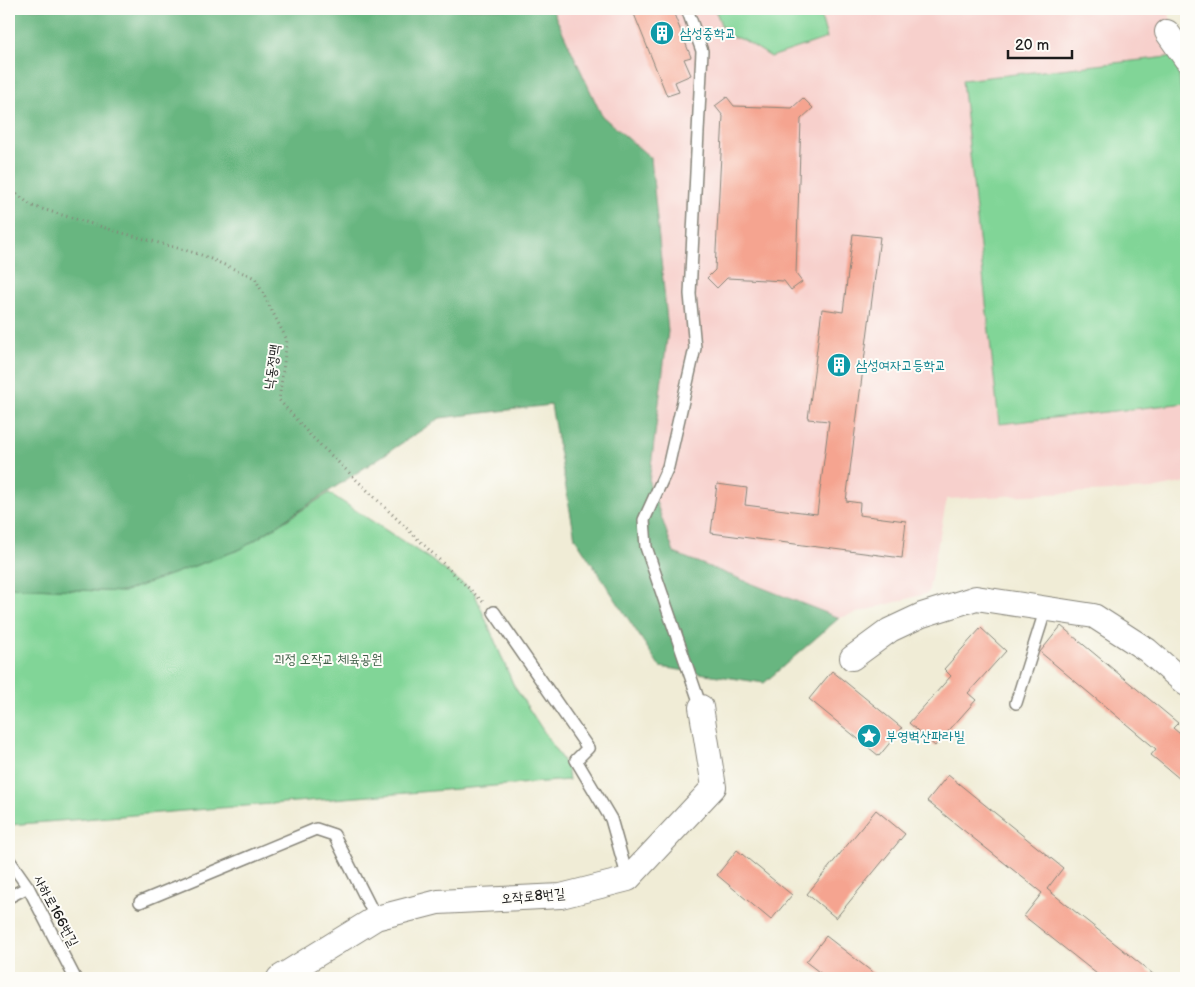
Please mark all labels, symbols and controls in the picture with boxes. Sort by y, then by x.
building icon: 삼성중학교 [649,20,675,46]
place label: 삼성중학교 [680,25,736,42]
scale bar [1008,28,1071,60]
text: 20 m [1015,36,1049,55]
street label: 낙동정맥 [260,344,284,390]
building icon: 삼성여자고등학교 [826,352,852,378]
place label: 삼성여자고등학교 [856,357,946,374]
park label: 괴정 오작교 체육공원 [274,651,382,668]
place icon: 부영벽산파라빌 [856,723,882,749]
place label: 부영벽산파라빌 [886,728,966,745]
street label: 사하로166번길 [30,872,82,950]
street label: 오작로8번길 [500,885,567,907]

